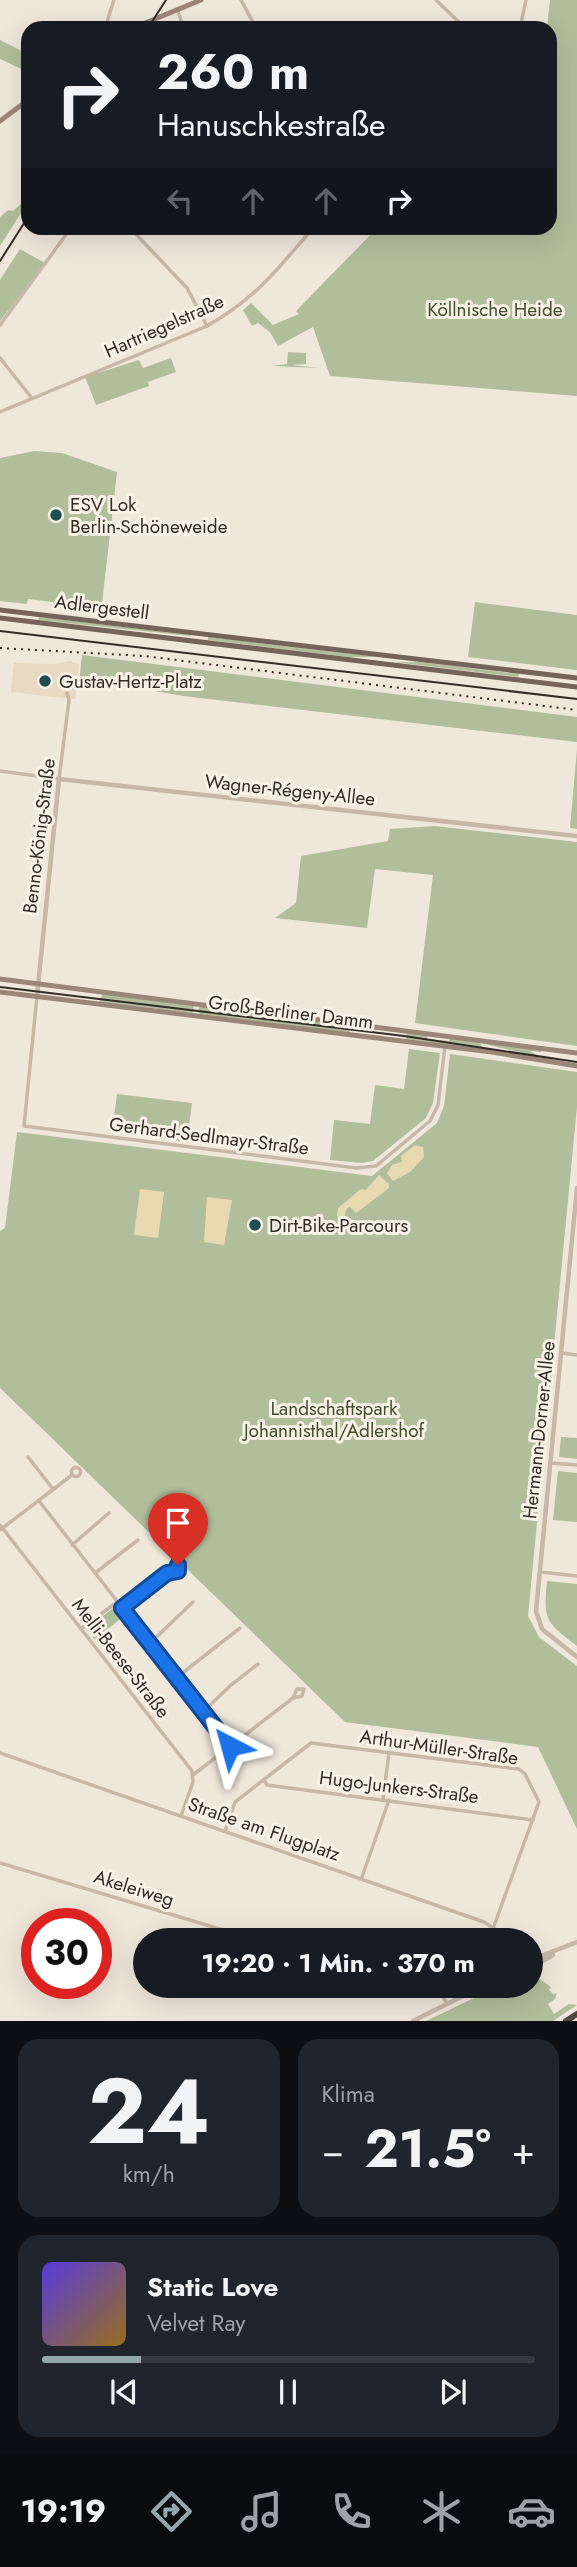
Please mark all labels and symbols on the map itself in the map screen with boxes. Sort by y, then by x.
street label: Hartriegelstraße [100,287,228,364]
park label: Köllnische Heide [427,296,563,323]
place label: ESV Lok Berlin-Schöneweide [70,491,228,540]
marker: ESV Lok Berlin-Schöneweide [48,507,64,523]
street label: Adlergestell [53,588,151,626]
place label: Gustav-Hertz-Platz [59,668,202,695]
marker: Gustav-Hertz-Platz [37,673,53,689]
street label: Benno-König-Straße [16,757,62,915]
street label: Wagner-Régeny-Allee [203,768,377,812]
street label: Groß-Berliner Damm [207,988,375,1036]
street label: Gerhard-Sedlmayr-Straße [108,1110,310,1162]
place label: Dirt-Bike-Parcours [269,1212,408,1239]
marker: Dirt-Bike-Parcours [247,1217,263,1233]
street label: Hermann-Dorner-Allee [516,1340,562,1520]
park label: Landschaftspark Johannisthal/Adlershof [241,1395,425,1444]
pin [148,1493,208,1565]
street label: Melli-Beese-Straße [66,1592,177,1724]
position arrow [193,1709,267,1783]
street label: Arthur-Müller-Straße [358,1723,520,1772]
street label: Hugo-Junkers-Straße [318,1764,480,1810]
street label: Straße am Flugplatz [185,1790,344,1868]
street label: Akeleiweg [90,1863,178,1913]
speed limit sign: 30 [21,1908,112,1999]

